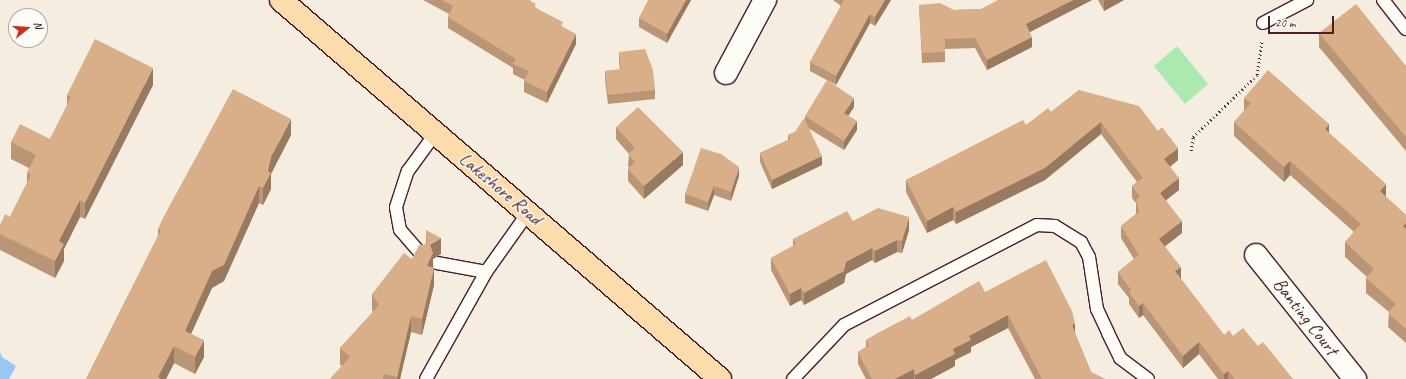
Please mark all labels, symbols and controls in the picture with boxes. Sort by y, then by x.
north arrow [8,8,48,48]
scale bar [1270,8,1336,34]
text: 20 m [1275,15,1295,31]
text: N [31,19,46,30]
street label: Lakeshore Road [454,148,546,230]
street label: Banting Court [1268,274,1342,360]

